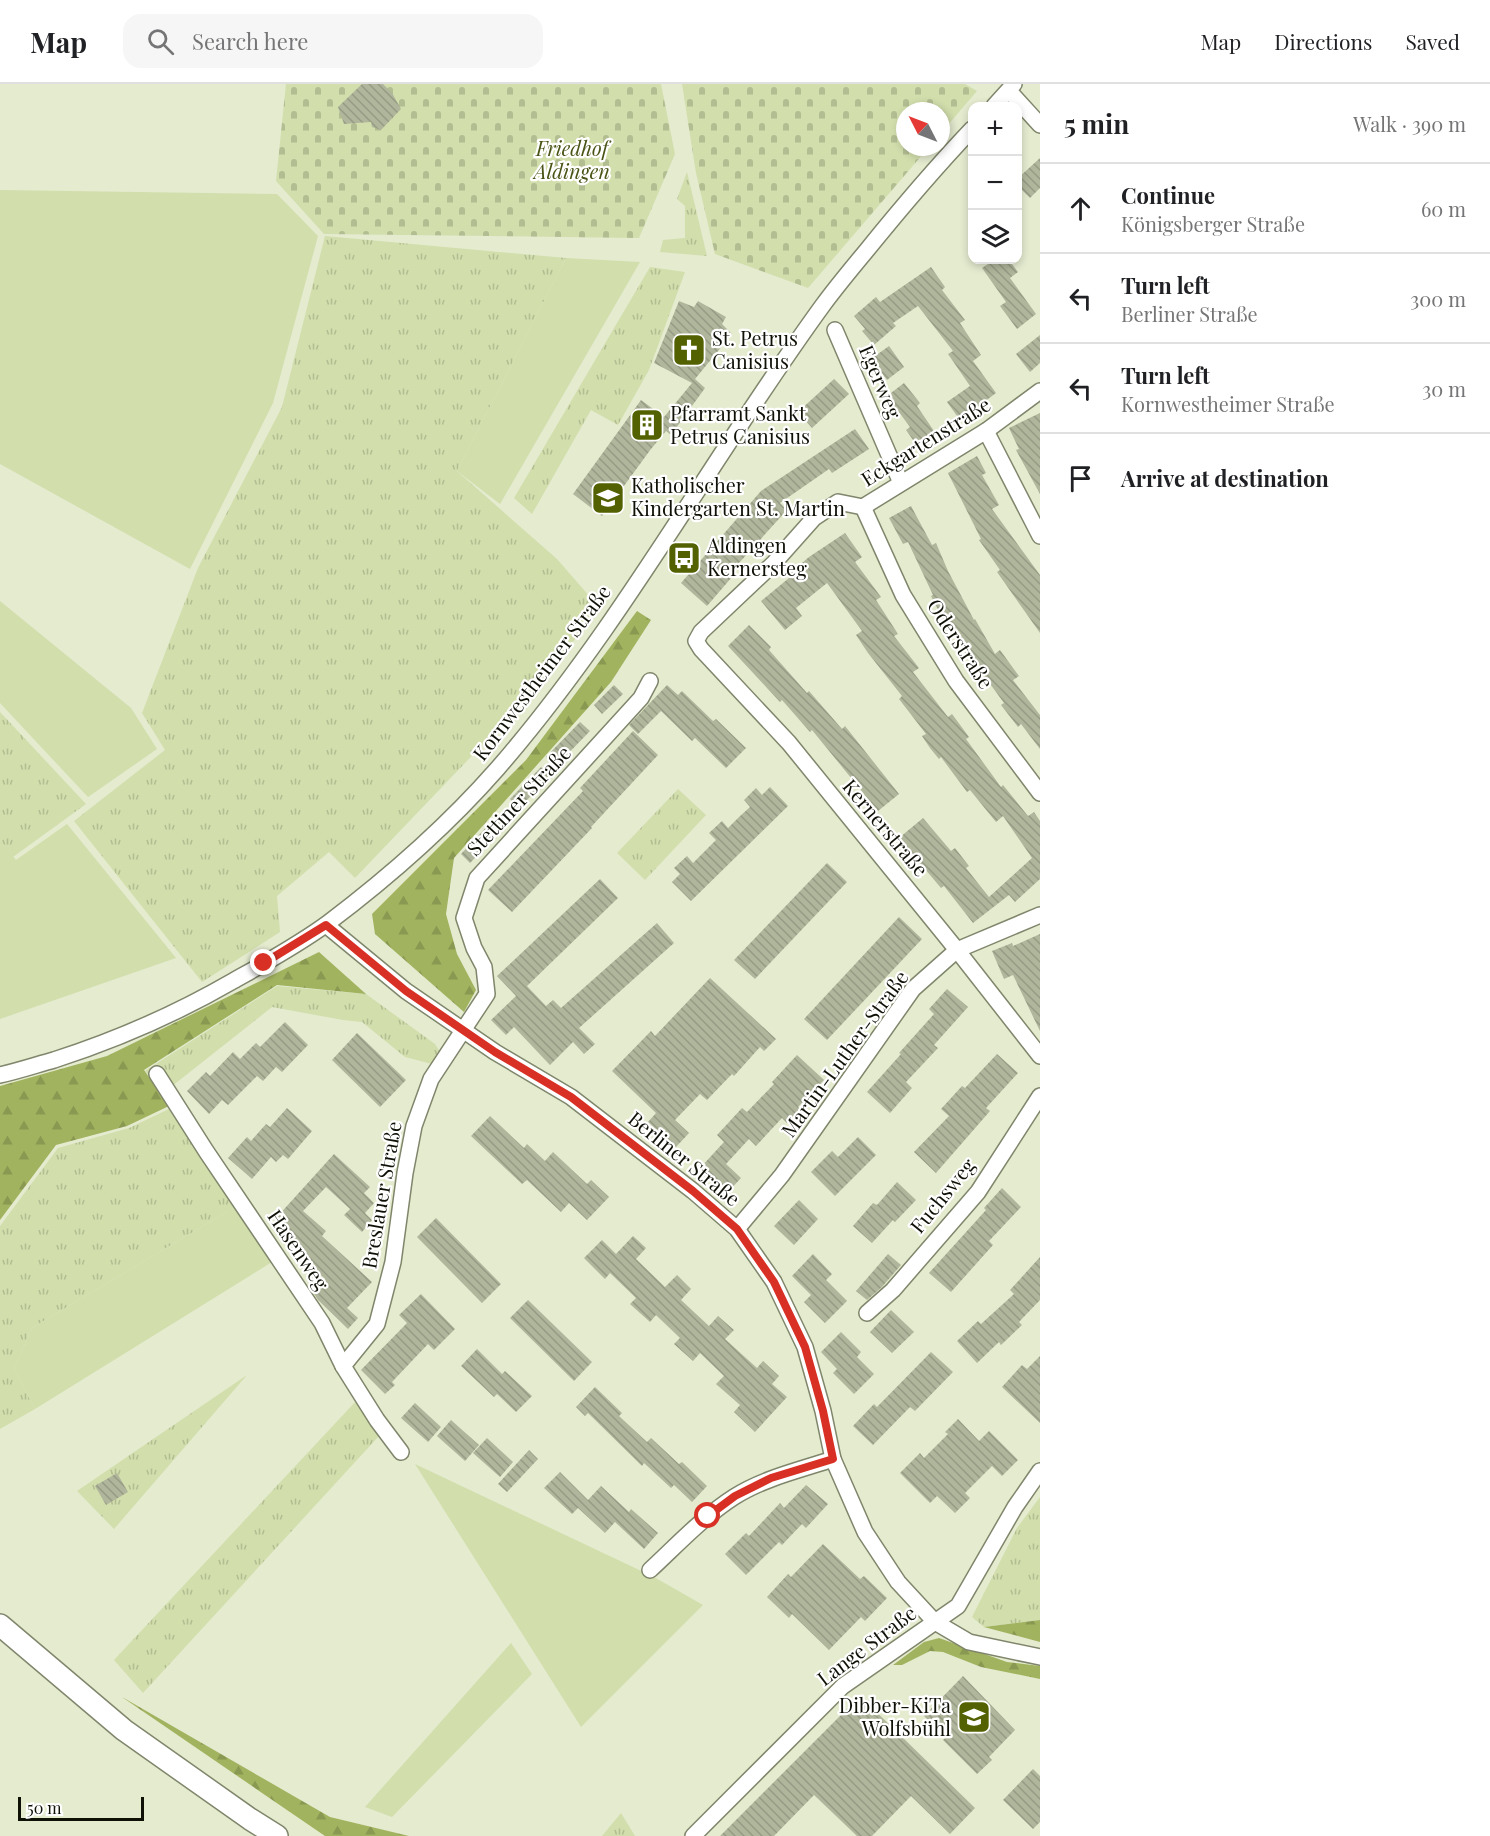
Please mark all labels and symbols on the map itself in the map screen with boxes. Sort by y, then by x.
north arrow [896,102,950,156]
park label: Friedhof Aldingen [532,134,612,184]
place label: St. Petrus Canisius [712,324,798,374]
church icon: St. Petrus Canisius [671,332,707,368]
street label: Egerweg [854,340,909,423]
street label: Eckgartenstraße [855,390,995,491]
place label: Pfarramt Sankt Petrus Canisius [670,399,810,449]
building icon: Pfarramt Sankt Petrus Canisius [629,407,665,443]
place label: Katholischer Kindergarten St. Martin [631,471,845,521]
school or university icon: Katholischer Kindergarten St. Martin [590,480,626,516]
place label: Aldingen Kernersteg [706,531,807,581]
bus stop icon: Aldingen Kernersteg [666,540,702,576]
street label: Kornwestheimer Straße [466,579,616,766]
street label: Oderstraße [922,593,1000,693]
street label: Stettiner Straße [460,739,576,861]
street label: Kernerstraße [837,772,935,882]
route end [250,949,276,975]
street label: Martin-Luther-Straße [774,964,914,1142]
street label: Berliner Straße [623,1104,747,1211]
street label: Breslauer Straße [354,1119,407,1271]
street label: Fuchsweg [903,1152,981,1238]
street label: Hasenweg [262,1204,336,1295]
route start [694,1502,720,1528]
street label: Lange Straße [811,1599,921,1691]
place label: Dibber-KiTa Wolfsbühl [839,1691,951,1741]
school or university icon: Dibber-KiTa Wolfsbühl [956,1699,992,1735]
scale bar [18,1794,144,1822]

